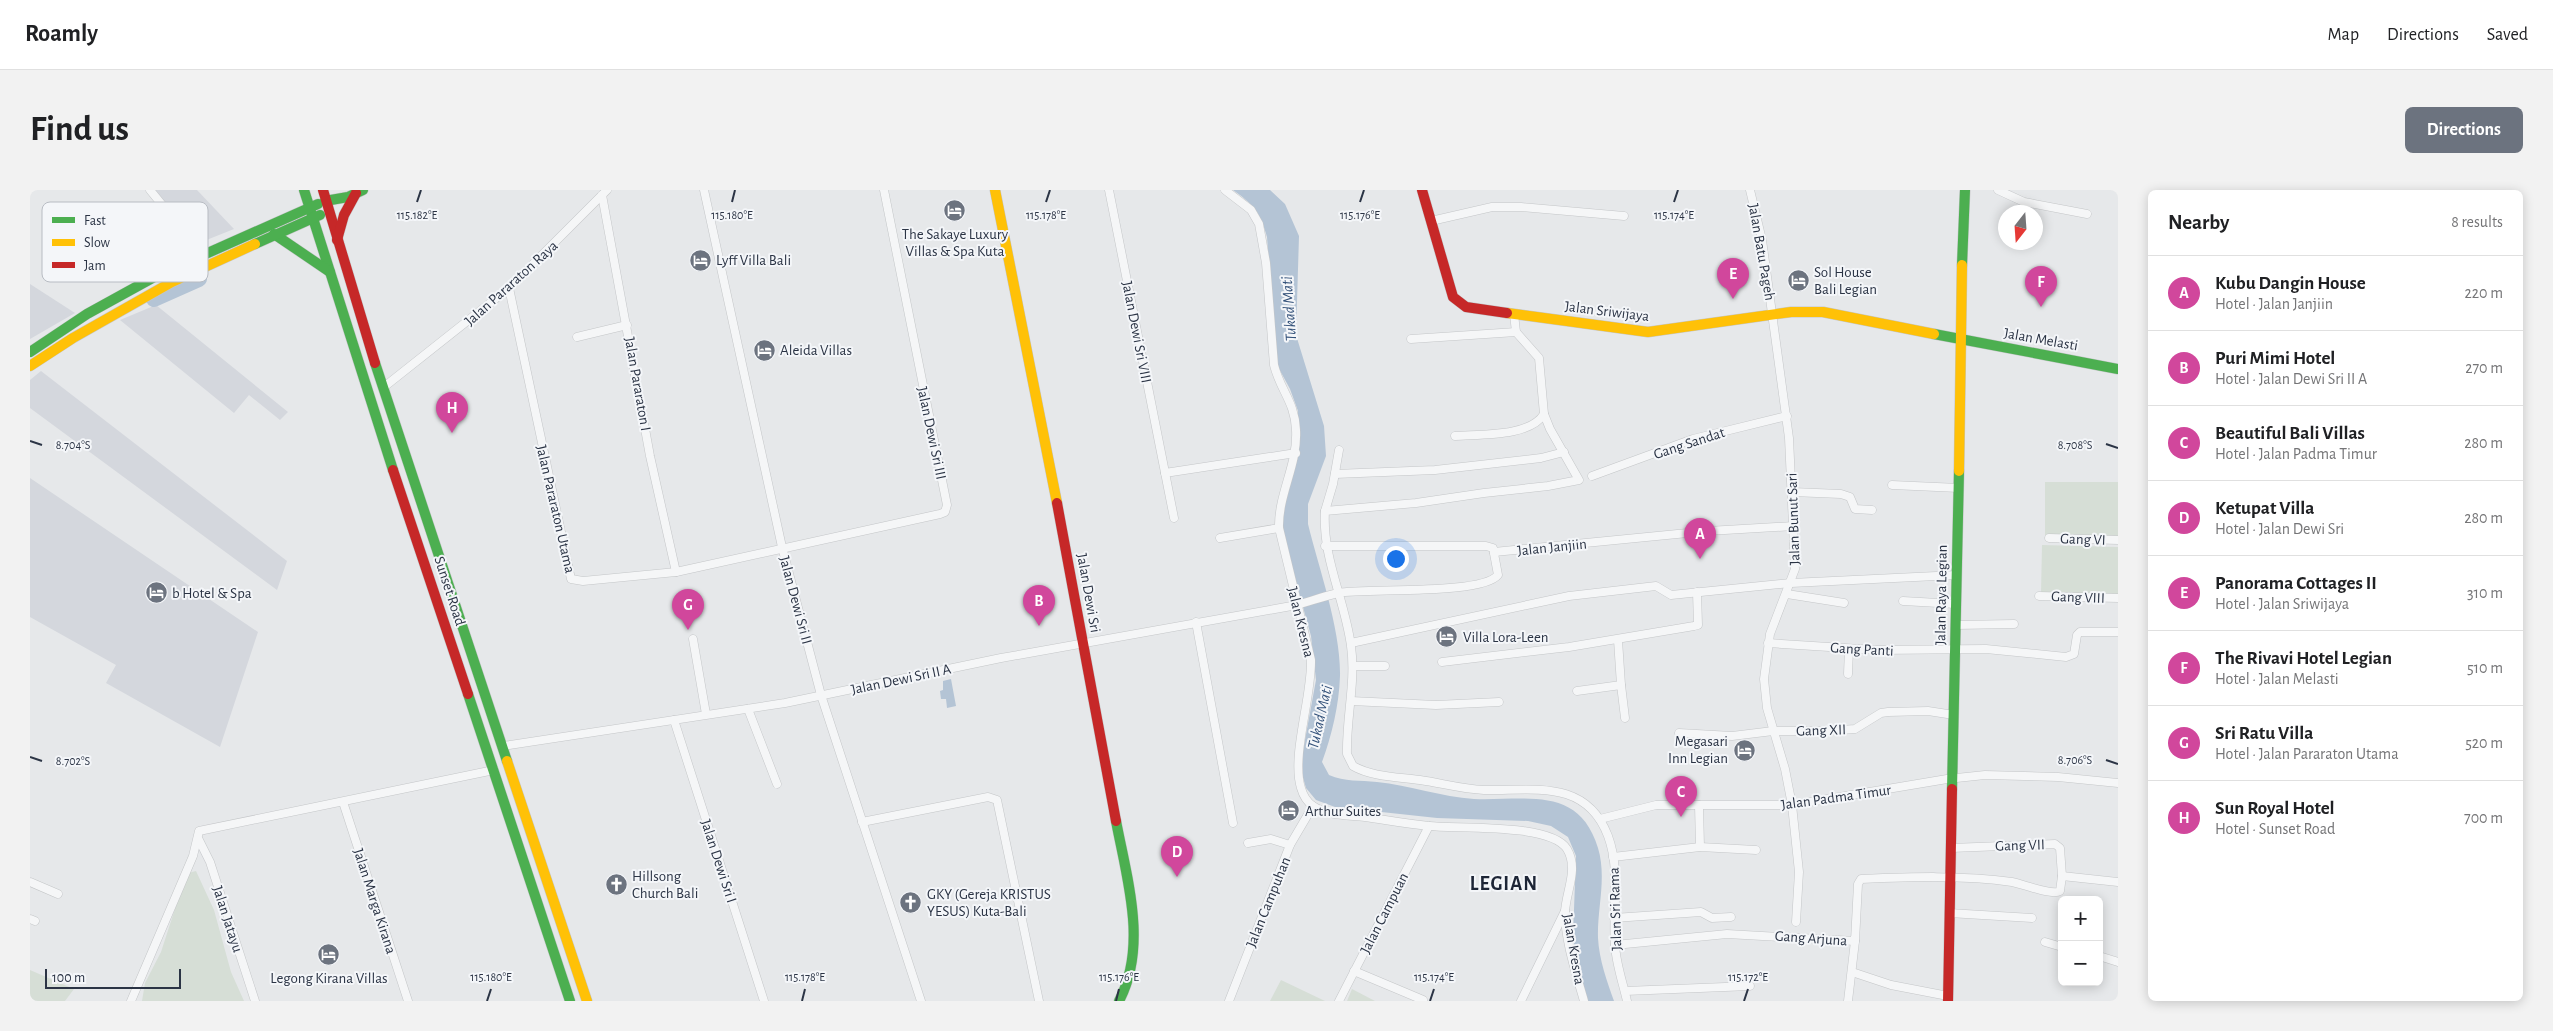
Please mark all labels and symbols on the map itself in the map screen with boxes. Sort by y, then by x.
hotel icon: The Sakaye Luxury Villas & Spa Kuta [943,199,967,223]
legend [42,202,208,282]
street label: Jalan Batu Pageh [1746,202,1777,302]
north arrow [1998,205,2043,250]
text: 115.182°E [397,209,438,221]
text: 115.180°E [711,209,753,221]
text: 115.178°E [1026,209,1066,221]
text: 115.176°E [1340,209,1380,221]
text: 115.174°E [1654,209,1694,221]
text: Fast [84,214,106,228]
place label: The Sakaye Luxury Villas & Spa Kuta [902,227,1009,259]
text: Slow [84,236,111,250]
street label: Jalan Pararaton Raya [462,238,561,329]
hotel icon: Lyff Villa Bali [688,248,712,272]
place label: Lyff Villa Bali [716,253,791,268]
pin: E [1717,258,1749,299]
text: Jam [84,259,106,273]
place label: Sol House Bali Legian [1814,265,1877,297]
pin: F [2025,266,2057,307]
hotel icon: Sol House Bali Legian [1786,269,1810,293]
water label: Tukad Mati [1279,275,1299,342]
street label: Jalan Dewi Sri VIII [1119,280,1154,384]
street label: Jalan Sriwijaya [1564,299,1650,324]
street label: Jalan Melasti [2003,326,2079,353]
street label: Jalan Pararaton I [622,336,653,432]
hotel icon: Aleida Villas [752,338,776,362]
place label: Aleida Villas [780,343,852,358]
street label: Jalan Dewi Sri III [914,385,949,481]
pin: H [436,392,468,433]
street label: Gang Sandat [1652,425,1727,462]
text: 8.704°S [56,439,91,451]
text: 8.708°S [2058,439,2093,451]
street label: Jalan Pararaton Utama [533,444,578,575]
street label: Jalan Bunut Sari [1784,473,1803,565]
pin: A [1684,518,1716,559]
street label: Gang VI [2060,531,2106,548]
street label: Jalan Janjiin [1517,536,1588,559]
street label: Jalan Raya Legian [1933,545,1950,645]
your location [1383,546,1409,572]
street label: Jalan Dewi Sri [1074,552,1103,634]
street label: Jalan Dewi Sri II [777,554,815,646]
street label: Sunset Road [431,555,468,628]
hotel icon: b Hotel & Spa [144,581,168,605]
pin: B [1023,585,1055,626]
street label: Jalan Kresna [1285,585,1317,659]
place label: b Hotel & Spa [172,586,252,601]
pin: G [672,589,704,630]
street label: Gang VIII [2051,589,2105,606]
hotel icon: Villa Lora-Leen [1435,625,1459,649]
place label: Villa Lora-Leen [1463,630,1549,645]
street label: Gang Panti [1830,640,1894,659]
street label: Jalan Dewi Sri II A [850,661,953,697]
water label: Tukad Mati [1305,683,1335,751]
street label: Gang XII [1796,722,1846,739]
place label: Megasari Inn Legian [1668,734,1728,766]
hotel icon: Megasari Inn Legian [1732,738,1756,762]
text: 8.706°S [2058,754,2093,766]
text: 8.702°S [56,755,91,767]
pin: C [1665,776,1697,817]
street label: Jalan Padma Timur [1780,782,1892,813]
hotel icon: Arthur Suites [1277,799,1301,823]
place label: Arthur Suites [1305,804,1381,819]
street label: Jalan Dewi Sri I [698,818,739,905]
pin: D [1161,836,1193,877]
street label: Gang VII [1995,837,2045,854]
street label: Jalan Marga Kirana [350,847,399,956]
street label: Jalan Campuhan [1243,855,1293,950]
street label: Jalan Sri Rama [1607,867,1624,951]
place label: Hillsong Church Bali [632,869,698,901]
street label: Jalan Campuan [1358,870,1411,956]
church icon: Hillsong Church Bali [604,873,628,897]
district label: LEGIAN [1470,874,1538,894]
street label: Jalan Jatayu [210,884,245,955]
place label: GKY (Gereja KRISTUS YESUS) Kuta-Bali [927,887,1051,919]
church icon: GKY (Gereja KRISTUS YESUS) Kuta-Bali [899,891,923,915]
street label: Jalan Kresna [1560,912,1587,986]
street label: Gang Arjuna [1774,928,1848,949]
hotel icon: Legong Kirana Villas [317,943,341,967]
scale bar [45,966,181,989]
place label: Legong Kirana Villas [270,971,388,986]
text: 115.180°E [470,971,512,983]
text: 115.178°E [785,971,825,983]
text: 115.176°E [1099,971,1139,983]
text: 115.174°E [1414,971,1454,983]
text: 115.172°E [1728,971,1768,983]

